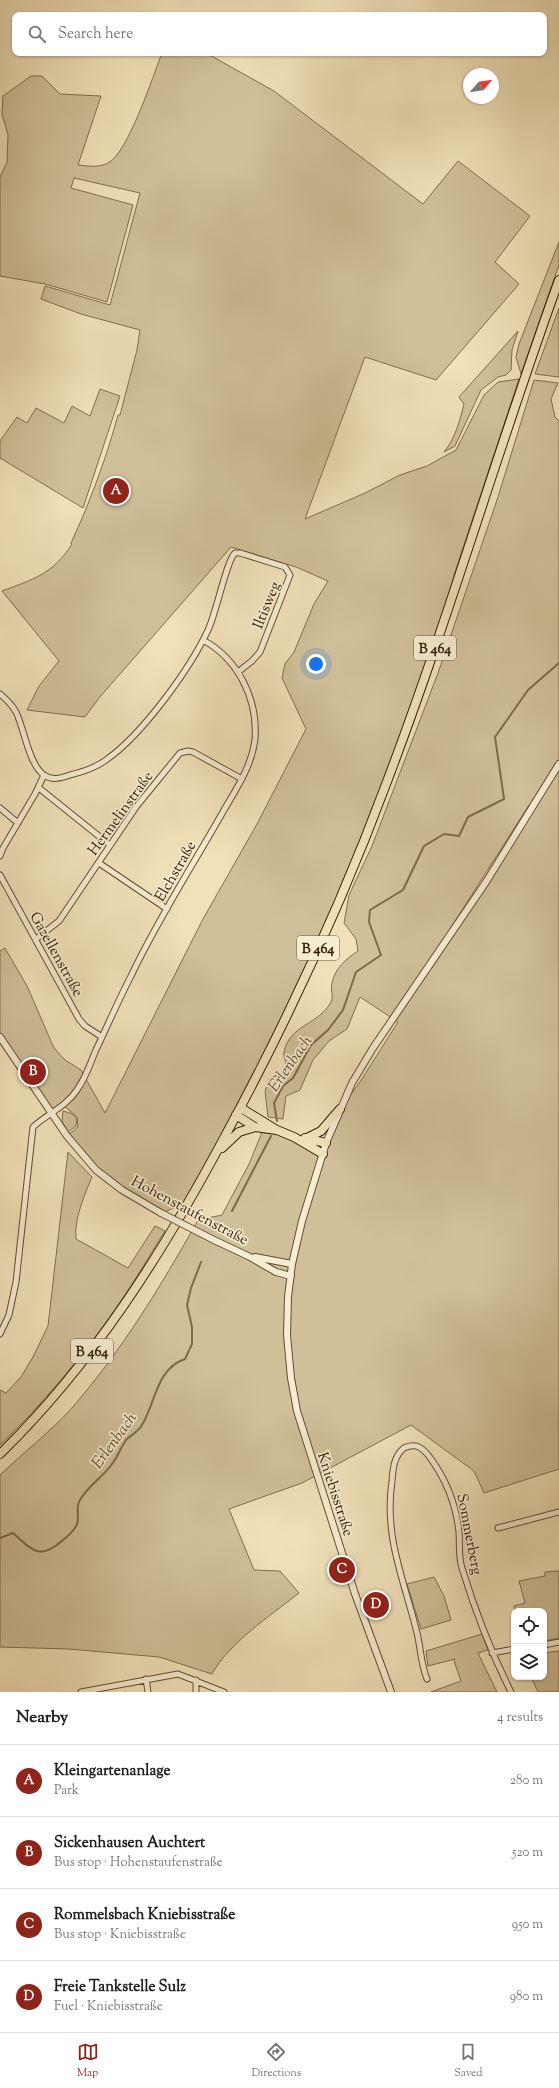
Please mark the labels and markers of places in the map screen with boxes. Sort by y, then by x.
pin: A [103,476,129,506]
pin: B [20,1057,46,1087]
pin: C [329,1555,355,1585]
pin: D [363,1590,389,1620]

